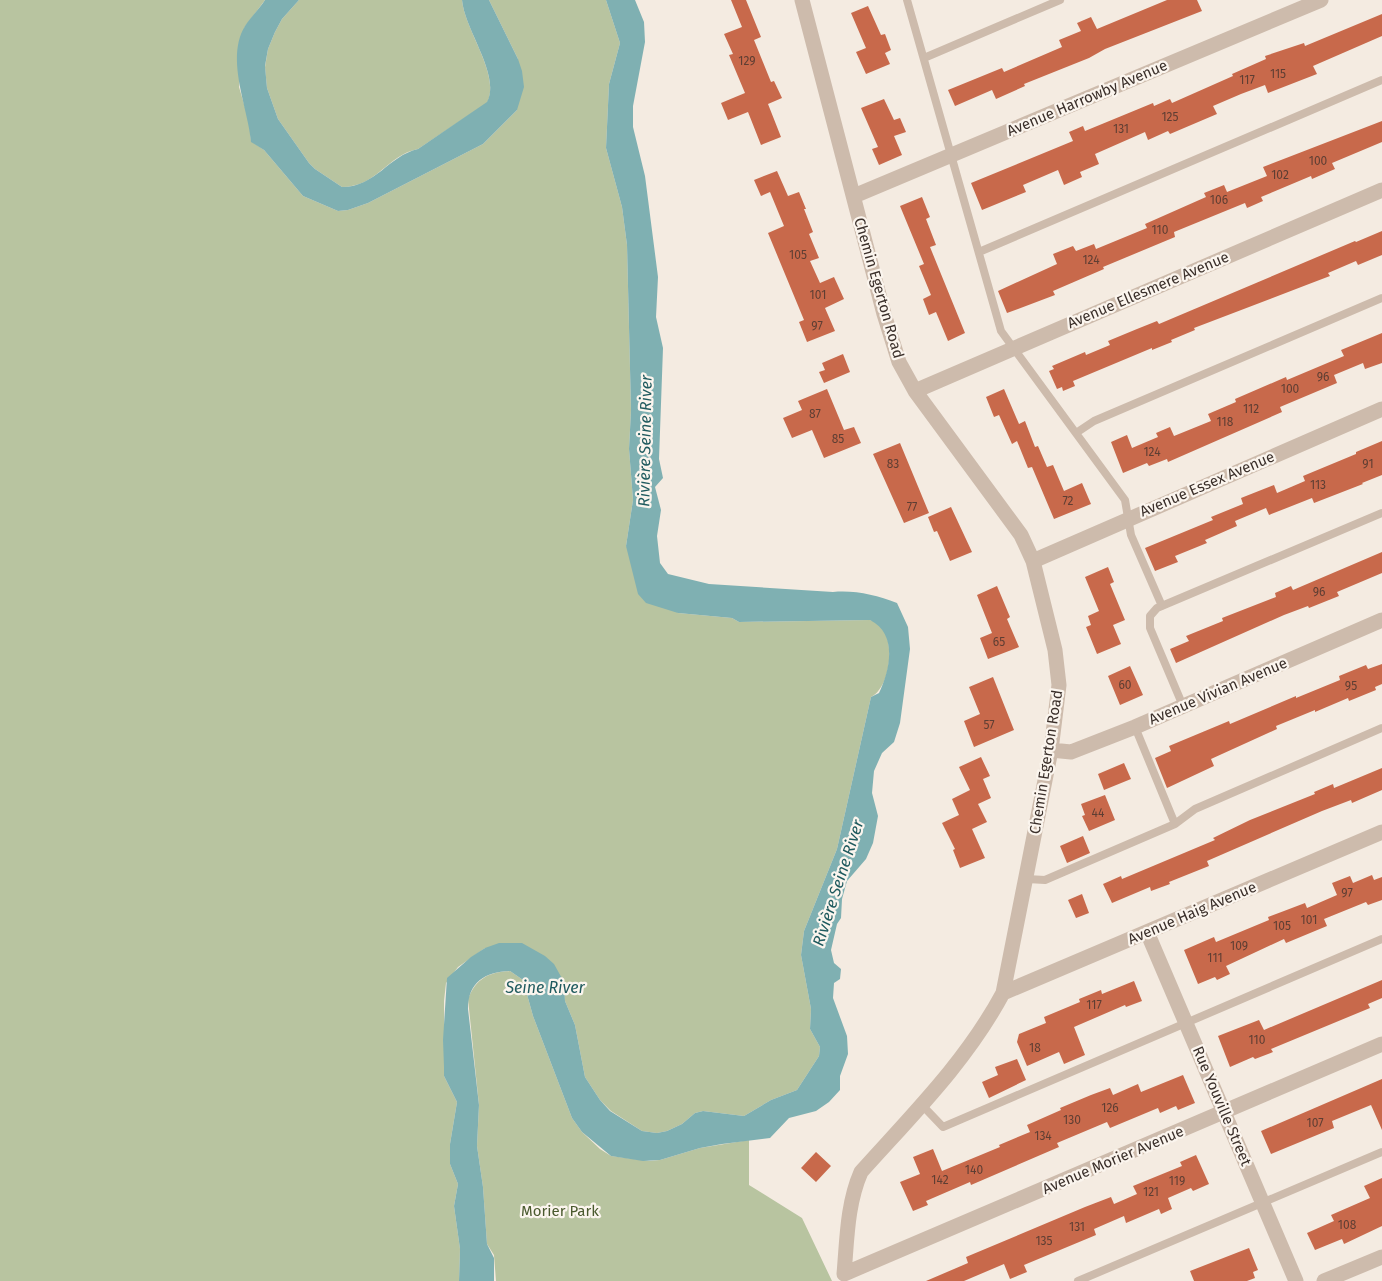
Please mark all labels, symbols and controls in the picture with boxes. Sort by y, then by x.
house number: 129 [738,54,756,68]
street label: Avenue Harrowby Avenue [1004,56,1170,140]
house number: 115 [1270,67,1286,81]
house number: 117 [1239,73,1255,87]
house number: 125 [1161,110,1179,124]
house number: 131 [1113,122,1129,136]
house number: 100 [1309,154,1328,168]
house number: 102 [1271,168,1289,182]
house number: 106 [1210,193,1228,207]
street label: Chemin Egerton Road [850,216,908,360]
house number: 110 [1152,223,1169,237]
house number: 105 [789,248,807,262]
street label: Avenue Ellesmere Avenue [1064,248,1232,332]
house number: 124 [1082,253,1100,267]
house number: 101 [810,288,826,302]
house number: 97 [811,319,823,333]
house number: 96 [1317,370,1329,384]
water label: Rivière Seine River [634,374,656,507]
house number: 100 [1281,382,1300,396]
house number: 112 [1243,402,1259,416]
house number: 87 [809,407,821,421]
house number: 118 [1217,415,1234,429]
house number: 85 [832,432,844,446]
house number: 124 [1143,445,1161,459]
street label: Avenue Essex Avenue [1137,447,1277,521]
house number: 83 [887,457,899,471]
house number: 91 [1362,457,1374,471]
house number: 113 [1310,478,1326,492]
house number: 72 [1062,494,1074,508]
house number: 77 [907,500,917,514]
house number: 96 [1313,585,1325,599]
house number: 65 [993,635,1005,649]
street label: Avenue Vivian Avenue [1146,654,1290,728]
house number: 60 [1118,678,1132,692]
house number: 95 [1345,679,1357,693]
street label: Chemin Egerton Road [1026,689,1066,835]
house number: 57 [983,718,995,732]
house number: 44 [1092,806,1105,820]
water label: Rivière Seine River [809,817,868,949]
street label: Avenue Haig Avenue [1125,878,1259,948]
house number: 97 [1341,886,1353,900]
house number: 101 [1301,913,1317,927]
house number: 105 [1273,919,1291,933]
house number: 109 [1230,939,1248,953]
house number: 111 [1207,951,1223,965]
water label: Seine River [504,978,585,997]
house number: 117 [1086,998,1102,1012]
house number: 110 [1249,1033,1266,1047]
house number: 18 [1029,1041,1041,1055]
street label: Rue Youville Street [1189,1044,1256,1169]
house number: 126 [1101,1101,1119,1115]
house number: 130 [1063,1113,1081,1127]
house number: 107 [1307,1116,1323,1130]
street label: Avenue Morier Avenue [1040,1122,1186,1198]
house number: 134 [1034,1129,1052,1143]
house number: 140 [965,1163,983,1177]
house number: 142 [931,1173,949,1187]
house number: 119 [1169,1174,1185,1188]
house number: 121 [1143,1185,1159,1199]
park label: Morier Park [521,1202,599,1220]
house number: 108 [1338,1218,1357,1232]
house number: 131 [1069,1220,1085,1234]
house number: 135 [1035,1234,1053,1248]

